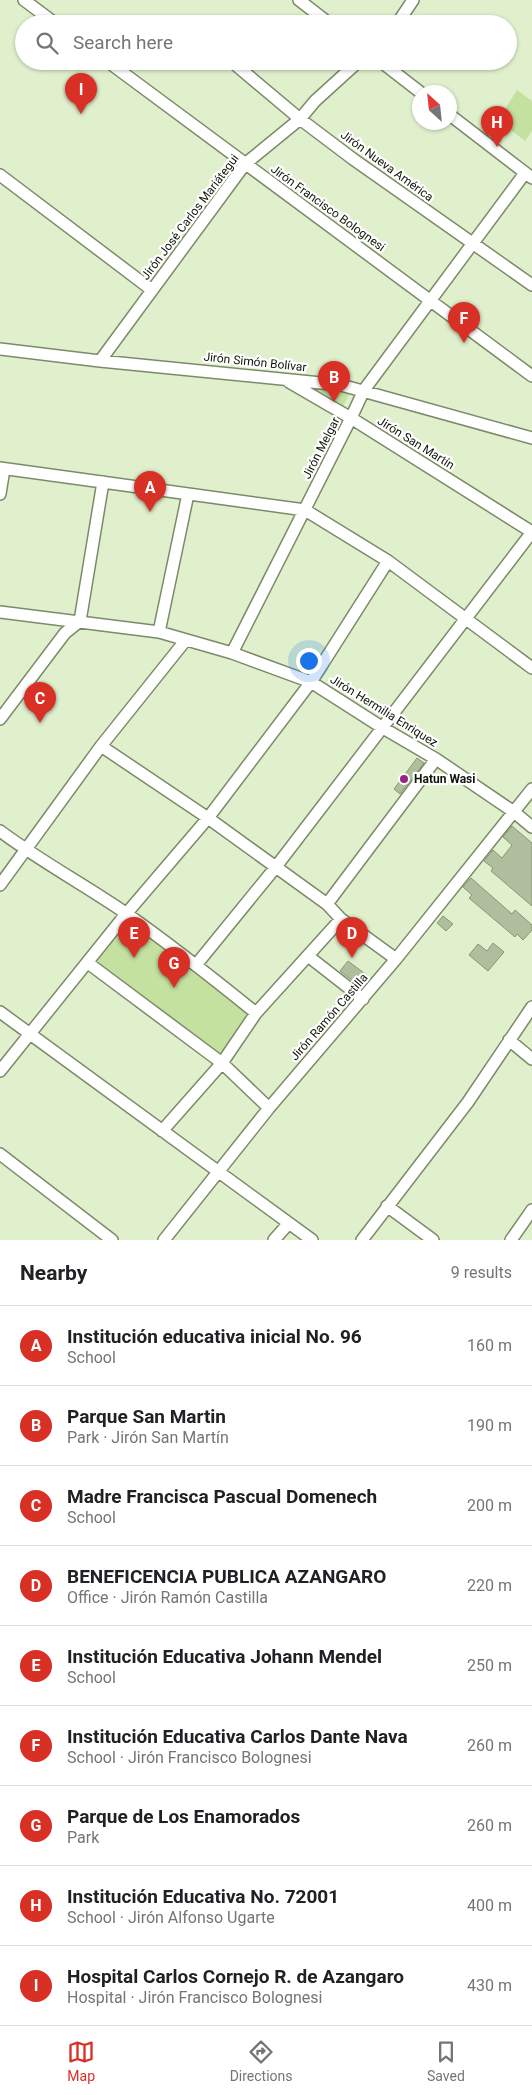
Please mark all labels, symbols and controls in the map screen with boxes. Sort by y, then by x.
search box [15,15,517,70]
icon: search [33,29,61,57]
text: Search here [73,31,173,54]
pin: I [65,73,97,114]
north arrow [412,85,457,130]
pin: H [481,106,513,147]
street label: Jirón Nueva América [338,128,436,204]
street label: Jirón José Carlos Mariátegui [138,151,242,282]
street label: Jirón Francisco Bolognesi [268,162,388,254]
pin: F [448,302,480,343]
street label: Jirón Simón Bolívar [203,350,307,374]
pin: B [318,361,350,402]
street label: Jirón San Martín [375,414,457,472]
street label: Jirón Melgar [300,415,342,481]
pin: A [134,471,166,512]
your location [296,648,322,674]
street label: Jirón Hermilia Enriquez [328,672,440,750]
pin: C [24,682,56,723]
place label: Hatun Wasi [414,772,475,786]
marker: Hatun Wasi [398,773,410,785]
pin: E [118,917,150,958]
pin: D [336,917,368,958]
pin: G [158,947,190,988]
street label: Jirón Ramón Castilla [287,971,371,1063]
text: Nearby [20,1261,87,1285]
text: 9 results [451,1263,512,1282]
text: Institución educativa inicial No. 96 [67,1325,362,1348]
text: A [31,1336,41,1355]
text: 160 m [467,1336,512,1355]
text: School [67,1348,116,1367]
text: Parque San Martin [67,1405,226,1428]
text: B [31,1416,41,1435]
text: 190 m [467,1416,512,1435]
text: Park · Jirón San Martín [67,1428,229,1447]
text: Madre Francisca Pascual Domenech [67,1485,377,1508]
text: C [31,1496,41,1515]
text: 200 m [467,1496,512,1515]
text: School [67,1508,116,1527]
text: BENEFICENCIA PUBLICA AZANGARO [67,1565,386,1588]
text: D [31,1576,41,1595]
text: 220 m [467,1576,512,1595]
text: Office · Jirón Ramón Castilla [67,1588,268,1607]
text: Institución Educativa Johann Mendel [67,1645,382,1668]
text: E [32,1656,41,1675]
text: 250 m [467,1656,512,1675]
text: School [67,1668,116,1687]
text: Institución Educativa Carlos Dante Nava [67,1725,408,1748]
text: F [32,1736,40,1755]
text: 260 m [467,1736,512,1755]
text: School · Jirón Francisco Bolognesi [67,1748,312,1767]
text: Parque de Los Enamorados [67,1805,300,1828]
text: G [31,1816,41,1835]
text: 260 m [467,1816,512,1835]
text: Park [67,1828,99,1847]
text: Institución Educativa No. 72001 [67,1885,339,1908]
text: H [30,1896,42,1915]
text: 400 m [467,1896,512,1915]
text: School · Jirón Alfonso Ugarte [67,1908,275,1927]
text: Hospital Carlos Cornejo R. de Azangaro [67,1965,404,1988]
text: I [34,1976,38,1995]
text: 430 m [467,1976,512,1995]
text: Hospital · Jirón Francisco Bolognesi [67,1988,322,2007]
tab: Map [67,2038,95,2084]
tab: Directions [230,2038,293,2084]
tab: Saved [427,2038,465,2084]

